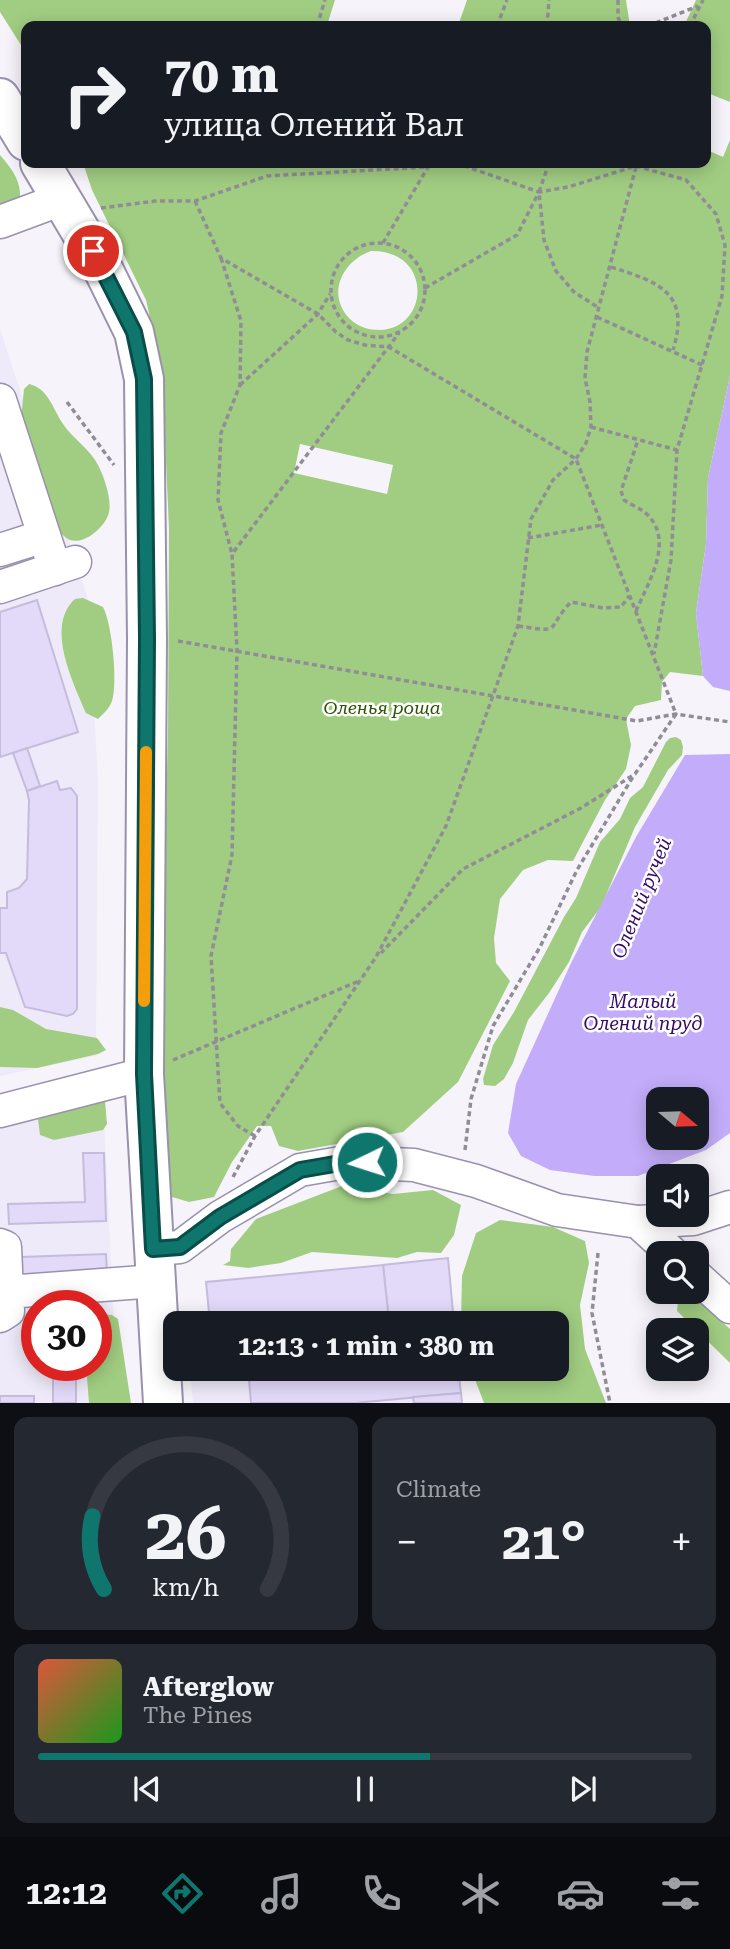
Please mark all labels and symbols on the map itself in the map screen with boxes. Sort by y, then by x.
pin [63,221,123,281]
park label: Оленья роща [323,697,441,718]
water label: Олений ручей [607,834,676,962]
water label: Малый Олений пруд [584,990,702,1035]
north arrow [646,1087,709,1150]
position arrow [330,1125,404,1199]
speed limit sign: 30 [21,1290,112,1381]

